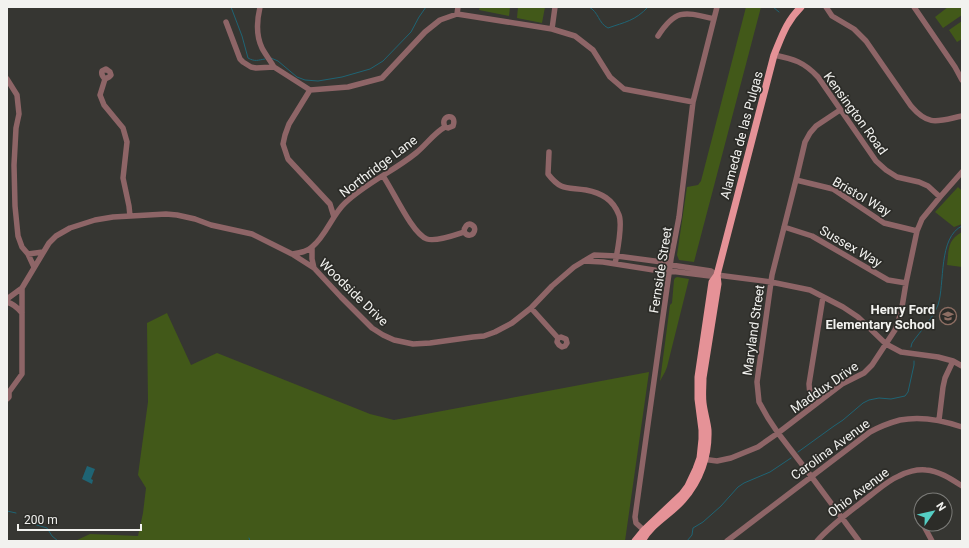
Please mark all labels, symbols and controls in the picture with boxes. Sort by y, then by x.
street label: Alameda de las Pulgas [717,69,766,201]
street label: Kensington Road [821,69,891,157]
street label: Northridge Lane [337,132,420,200]
street label: Bristol Way [830,174,894,219]
street label: Sussex Way [817,223,885,270]
street label: Fernside Street [646,226,675,314]
street label: Woodside Drive [316,256,391,329]
street label: Maryland Street [740,284,767,376]
place label: Henry Ford Elementary School [825,302,935,332]
school or university icon: Henry Ford Elementary School [938,306,958,326]
street label: Maddux Drive [788,359,861,416]
street label: Carolina Avenue [788,416,873,483]
street label: Ohio Avenue [825,465,892,520]
north arrow [913,492,953,532]
text: N [933,500,949,514]
scale bar [18,506,141,532]
text: 200 m [24,513,58,527]

